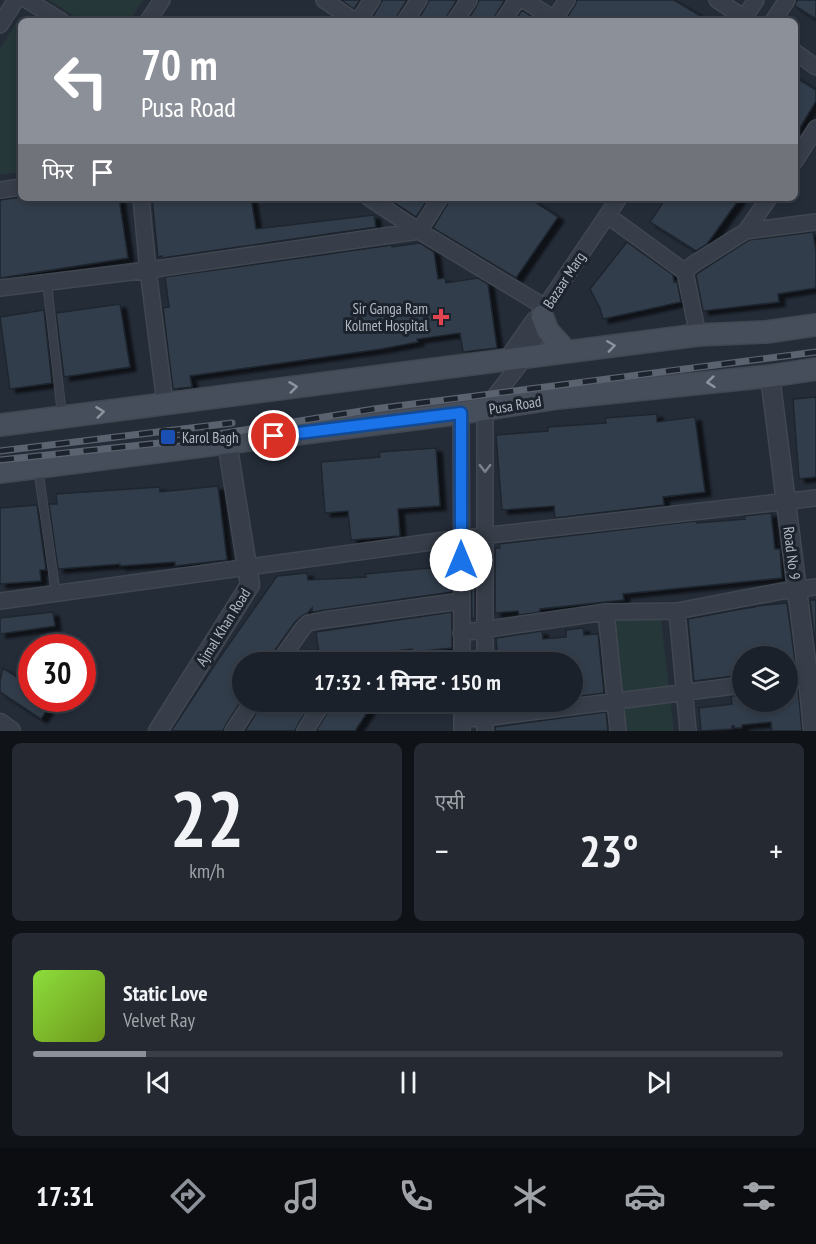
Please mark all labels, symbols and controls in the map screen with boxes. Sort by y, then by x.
text: 70 m [141,37,218,92]
icon: left [42,42,120,120]
text: Pusa Road [141,90,236,124]
icon: arrive [86,156,119,189]
text: फिर [42,157,74,185]
street label: Bazaar Marg [539,248,589,312]
place label: Sir Ganga Ram Kolmet Hospital [345,299,428,335]
marker: Sir Ganga Ram Kolmet Hospital [432,308,450,326]
one-way arrow [607,340,616,353]
one-way arrow [707,375,716,388]
one-way arrow [288,381,298,393]
street label: Pusa Road [487,391,543,419]
one-way arrow [95,406,104,418]
pin [248,410,299,461]
icon: arrive [257,419,290,452]
marker: Karol Bagh [159,428,177,446]
place label: Karol Bagh [182,428,239,447]
one-way arrow [479,463,491,472]
street label: Road No 9 [779,525,805,581]
position arrow [429,528,493,592]
street label: Ajmal Khan Road [192,585,254,669]
speed limit sign: 30 [18,634,96,712]
map controls [732,646,798,712]
button: layers [732,646,798,712]
text: 17:32 · 1 मिनट · 150 m [314,668,501,696]
text: 22 [170,768,244,869]
text: एसी [435,789,465,815]
text: 23° [579,821,639,879]
text: − [435,829,449,872]
text: + [769,829,783,872]
text: km/h [189,858,225,884]
text: Static Love [123,979,208,1007]
text: Velvet Ray [123,1007,195,1033]
icon: previous [142,1066,175,1099]
icon: pause [392,1066,425,1099]
icon: next [642,1066,675,1099]
icon: directions [167,1175,209,1217]
icon: music [281,1175,323,1217]
icon: phone [395,1175,437,1217]
icon: climate [509,1175,551,1217]
icon: car [624,1175,666,1217]
icon: filters [738,1175,780,1217]
text: 17:31 [36,1179,95,1213]

